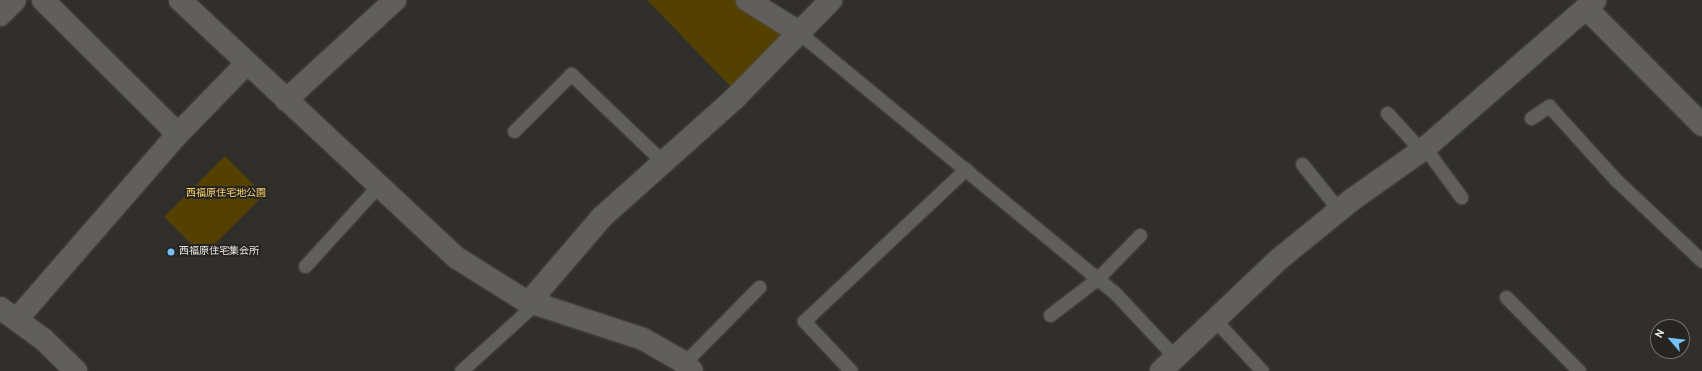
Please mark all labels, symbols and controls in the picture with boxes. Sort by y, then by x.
park label: 西福原住宅地公園 [186,188,266,200]
place label: 西福原住宅集会所 [179,246,259,258]
marker: 西福原住宅集会所 [166,247,176,257]
north arrow [1650,319,1690,359]
text: N [1652,327,1668,341]

